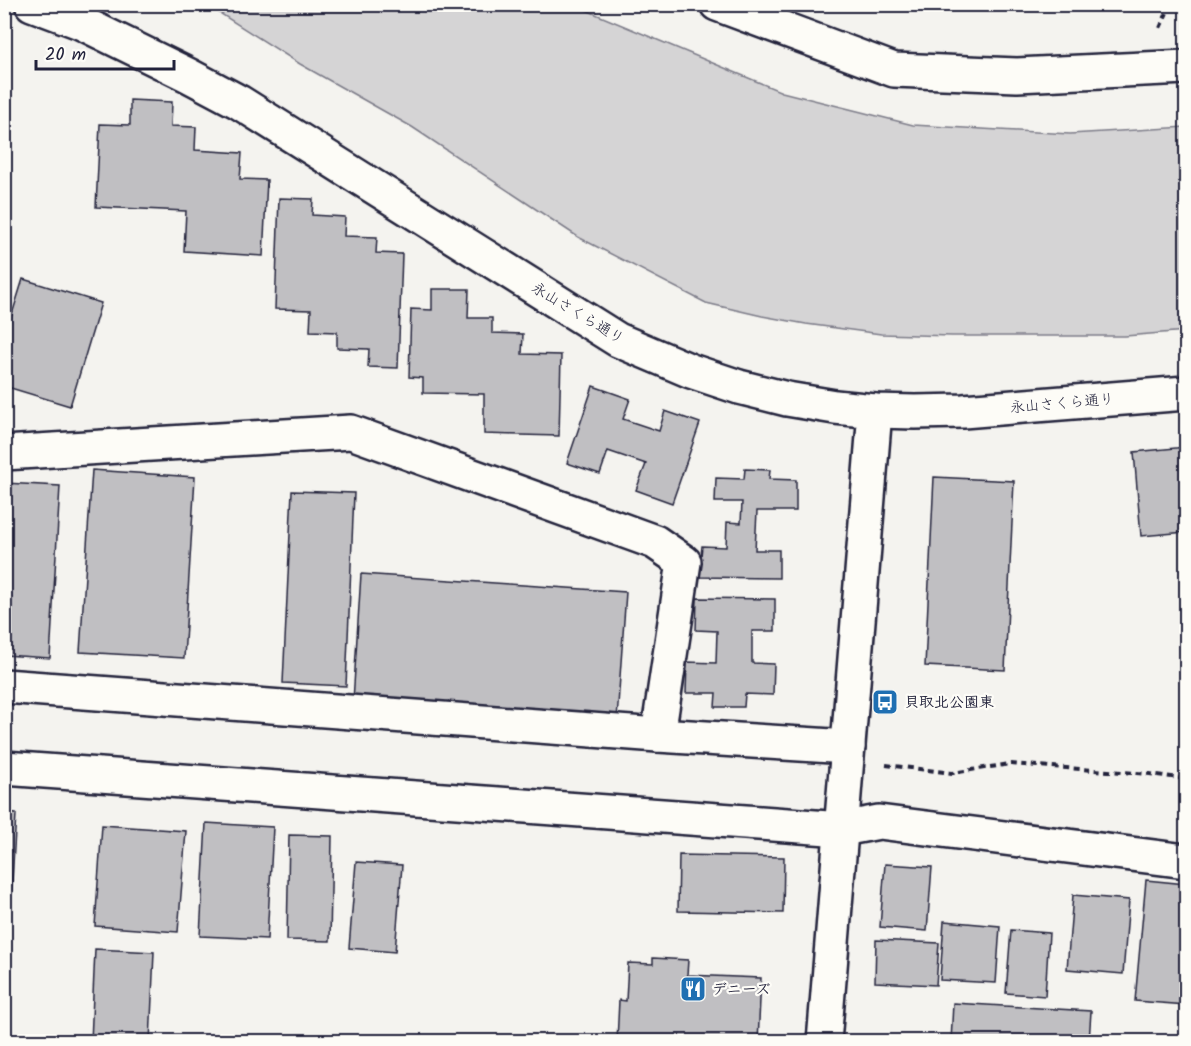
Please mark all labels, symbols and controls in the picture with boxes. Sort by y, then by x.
scale bar [36,33,174,71]
text: 20 m [45,41,86,70]
street label: 永山さくら通り [526,277,629,351]
street label: 永山さくら通り [1009,387,1115,421]
bus stop icon: 貝取北公園東 [870,687,900,717]
place label: 貝取北公園東 [904,691,994,715]
restaurant icon: デニーズ [678,974,708,1004]
place label: デニーズ [712,978,771,1002]

